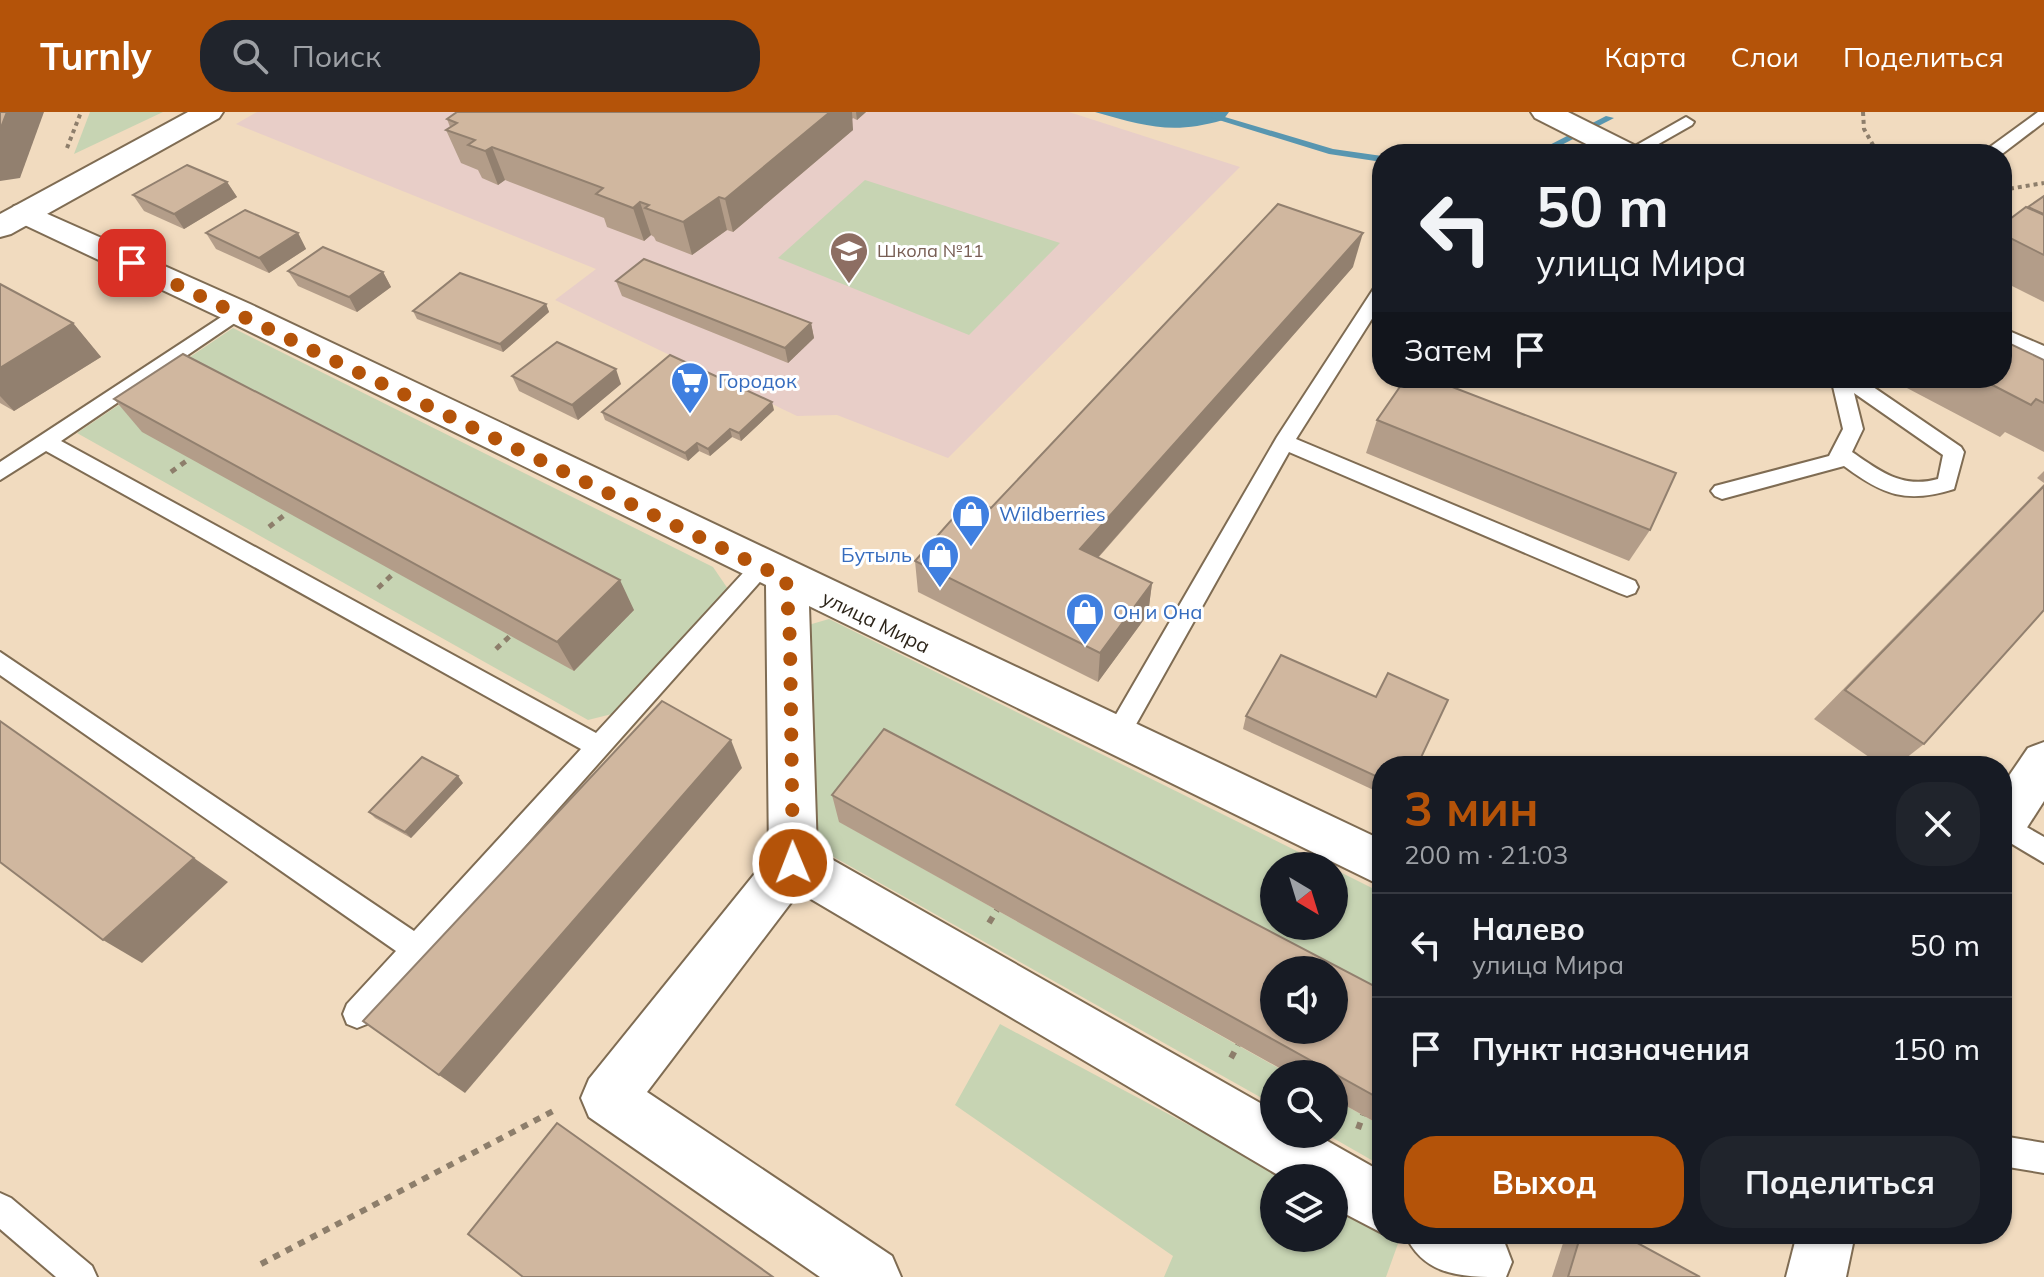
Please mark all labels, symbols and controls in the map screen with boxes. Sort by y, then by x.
search box [200,20,760,92]
text: Turnly [40,32,152,80]
icon: search [228,34,272,78]
text: Поиск [292,37,381,75]
text: Карта [1604,39,1687,74]
text: Слои [1731,39,1799,74]
text: Поделиться [1843,39,2004,74]
text: 50 m [1536,171,1669,241]
icon: left [1404,176,1508,280]
pin [98,229,166,297]
school or university icon: Школа №11 [828,230,870,285]
place label: Школа №11 [877,239,984,262]
text: улица Мира [1536,240,1747,285]
icon: arrive [110,241,154,285]
icon: arrive [1508,328,1552,372]
text: Затем [1404,331,1492,369]
supermarket icon: Городок [669,360,711,415]
place label: Городок [718,368,797,393]
shop icon: Wildberries [950,493,992,548]
place label: Wildberries [999,501,1106,526]
shop icon: Бутыль [919,534,961,589]
place label: Бутыль [841,542,912,567]
street label: улица Мира [818,585,934,658]
shop icon: Он и Она [1064,591,1106,646]
place label: Он и Она [1113,599,1202,624]
text: 3 мин [1404,778,1539,838]
button: close [1896,782,1980,866]
position arrow [751,821,835,905]
text: 200 m · 21:03 [1404,838,1568,871]
north arrow [1260,852,1348,940]
map controls [1260,852,1348,1252]
text: Налево [1472,910,1585,948]
icon: left [1404,923,1448,967]
text: 50 m [1910,926,1980,964]
text: улица Мира [1472,948,1624,981]
button: sound [1260,956,1348,1044]
icon: arrive [1404,1027,1448,1071]
text: Пункт назначения [1472,1030,1750,1068]
text: 150 m [1892,1030,1980,1068]
button: search [1260,1060,1348,1148]
button: Выход [1404,1136,1684,1228]
button: Поделиться [1700,1136,1980,1228]
button: layers [1260,1164,1348,1252]

